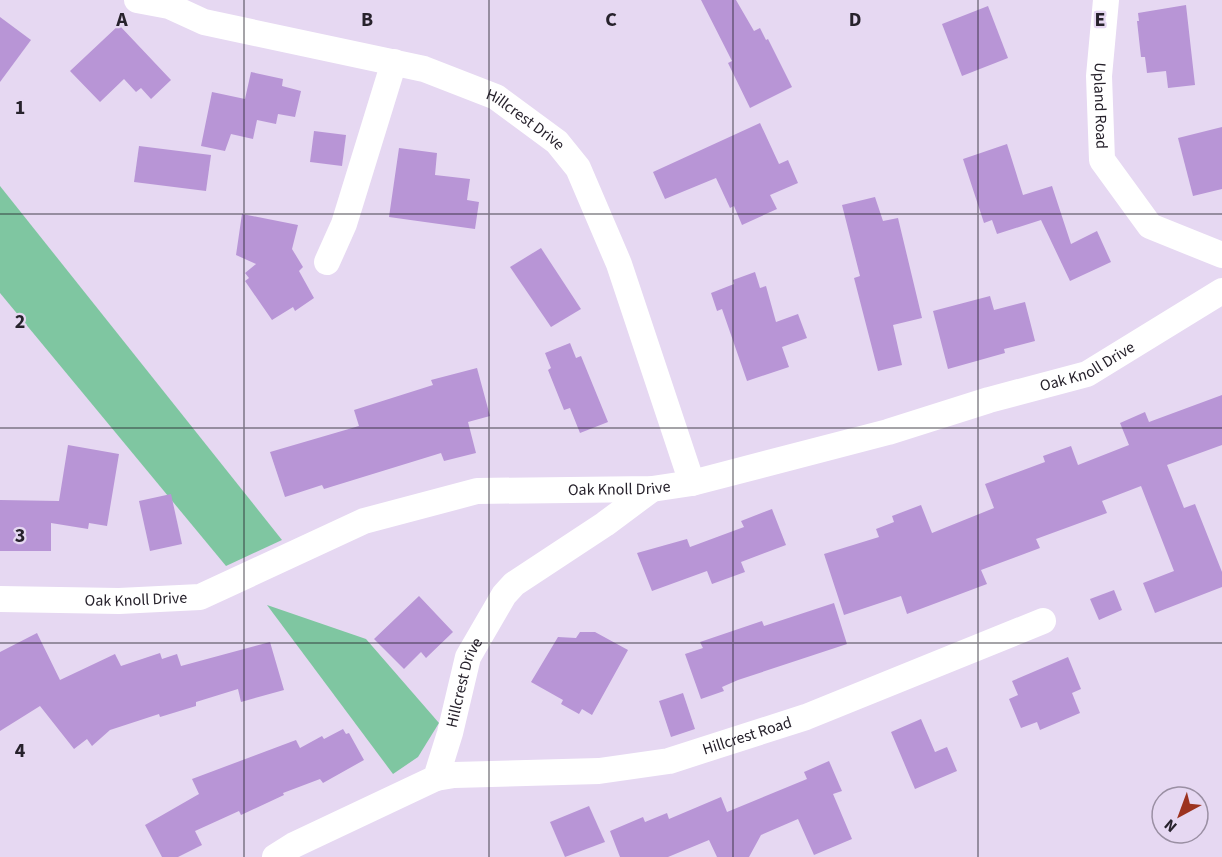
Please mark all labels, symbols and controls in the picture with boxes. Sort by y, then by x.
text: A [115,6,128,34]
text: B [361,6,373,34]
text: C [605,6,617,34]
text: D [849,6,861,34]
text: E [1095,6,1105,34]
street label: Upland Road [1088,61,1113,149]
street label: Hillcrest Drive [483,83,570,155]
text: 1 [15,94,25,122]
text: 2 [15,308,25,336]
street label: Oak Knoll Drive [1037,336,1139,397]
street label: Oak Knoll Drive [568,475,672,501]
text: 3 [15,522,25,550]
street label: Oak Knoll Drive [84,587,188,612]
street label: Hillcrest Drive [441,633,488,730]
street label: Hillcrest Road [700,711,795,761]
text: 4 [15,737,26,765]
north arrow [1150,785,1210,845]
text: N [1160,814,1182,837]

